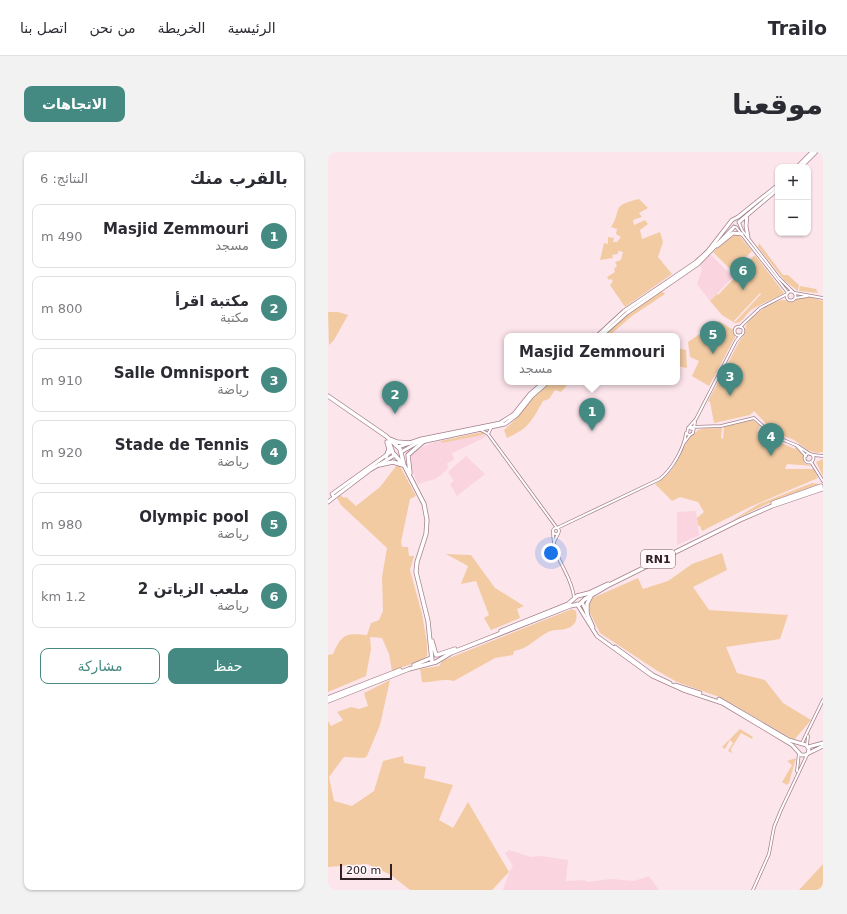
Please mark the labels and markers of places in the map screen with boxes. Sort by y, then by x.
pin: 6 [730,257,756,290]
pin: 5 [700,321,726,354]
pin: 3 [717,363,743,396]
pin: 2 [382,381,408,414]
pin: 1 [579,398,605,431]
pin: 4 [758,423,784,456]

